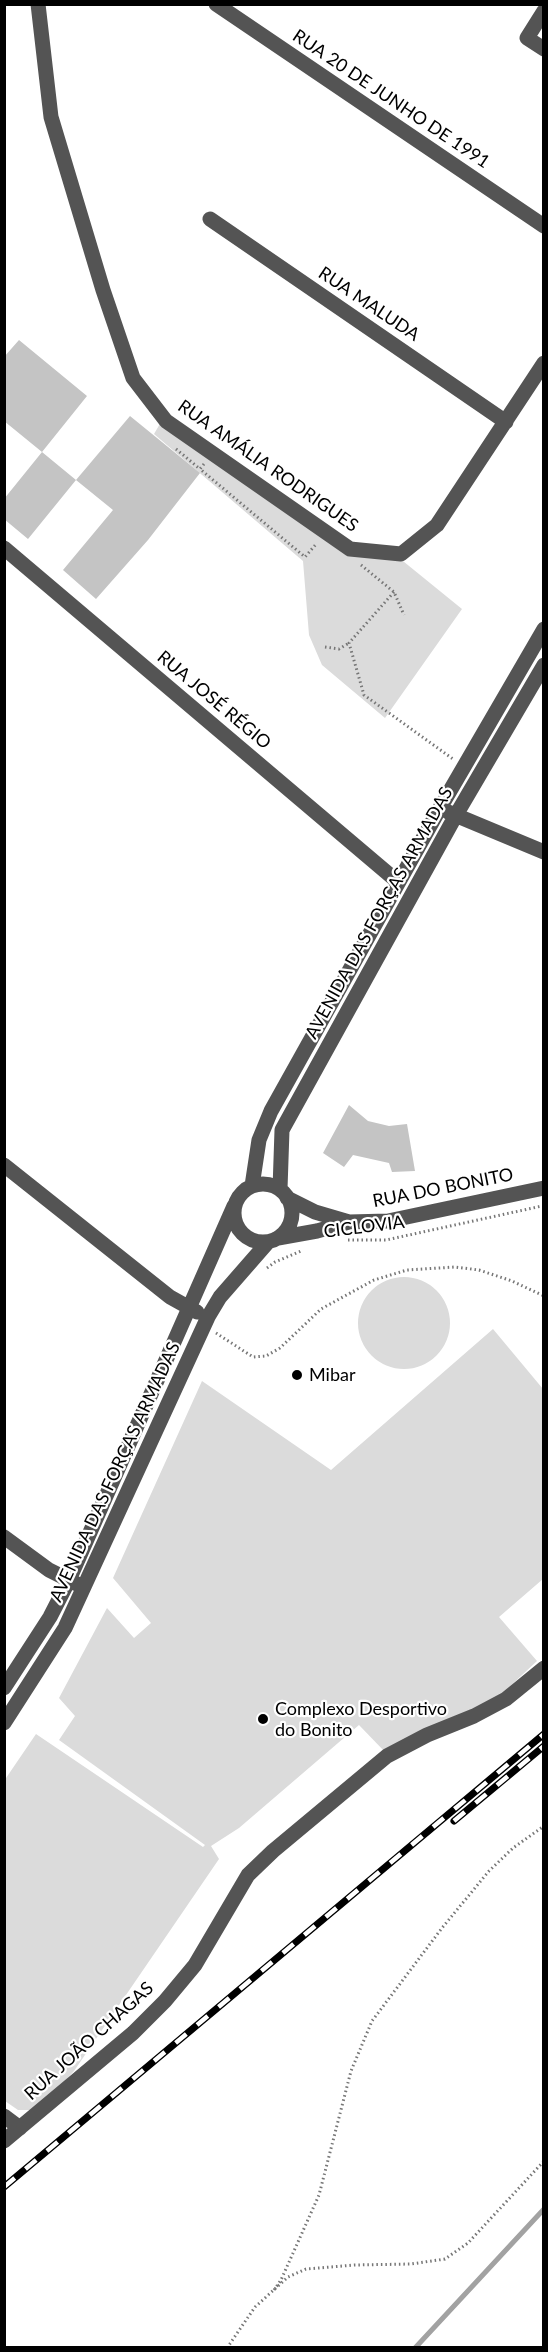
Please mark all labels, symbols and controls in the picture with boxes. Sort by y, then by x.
street label: RUA 20 DE JUNHO DE 1991 [288,25,494,173]
street label: RUA MALUDA [314,262,424,346]
street label: RUA AMÁLIA RODRIGUES [174,395,362,537]
street label: RUA JOSÉ RÉGIO [153,646,275,754]
street label: AVENIDA DAS FORÇAS ARMADAS [301,783,457,1043]
street label: RUA DO BONITO [371,1164,515,1212]
street label: CICLOVIA [322,1211,406,1243]
street label: AVENIDA DAS FORÇAS ARMADAS [45,1339,185,1605]
place label: Mibar [309,1364,355,1386]
marker: Mibar [290,1368,304,1382]
place label: Complexo Desportivo do Bonito [275,1698,447,1740]
marker: Complexo Desportivo do Bonito [256,1712,270,1726]
street label: RUA JOÃO CHAGAS [20,1977,158,2105]

